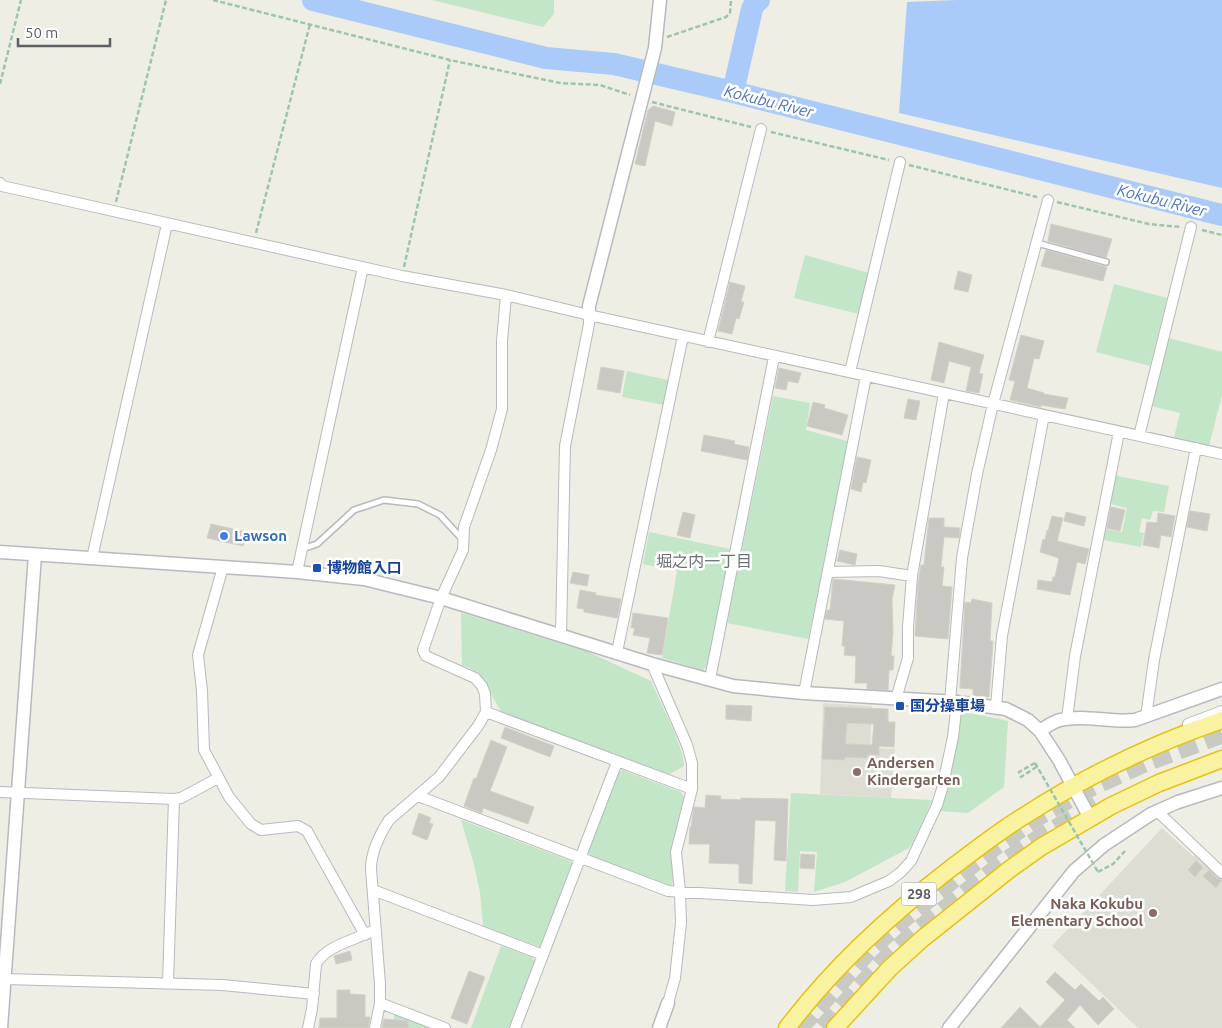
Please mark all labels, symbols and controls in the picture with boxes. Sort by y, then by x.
scale bar [18,15,110,47]
text: 50 m [25,24,58,41]
water label: Kokubu River [723,81,816,121]
water label: Kokubu River [1116,180,1209,220]
place label: Lawson [234,527,287,544]
marker: Lawson [218,530,230,542]
district label: 堀之内一丁目 [656,552,752,570]
place label: 博物館入口 [327,559,402,576]
marker: 博物館入口 [311,562,323,574]
place label: 国分操車場 [910,697,985,714]
marker: 国分操車場 [894,700,906,712]
place label: Andersen Kindergarten [867,754,961,788]
marker: Andersen Kindergarten [851,766,863,778]
road number: 298 [902,882,936,906]
place label: Naka Kokubu Elementary School [1011,895,1143,929]
marker: Naka Kokubu Elementary School [1147,907,1159,919]

